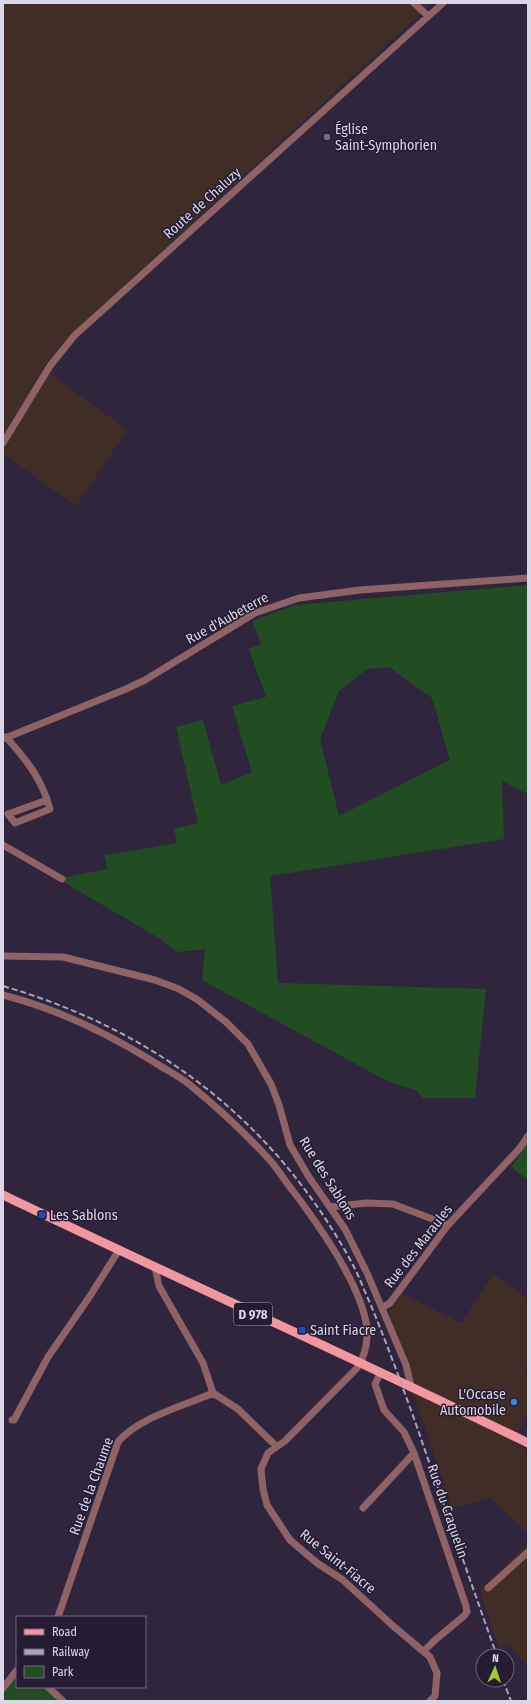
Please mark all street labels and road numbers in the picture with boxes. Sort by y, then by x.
street label: Route de Chaluzy [160,164,245,243]
street label: Rue d'Aubeterre [183,589,272,648]
street label: Rue des Sablons [295,1134,360,1223]
street label: Rue des Maraules [381,1201,456,1291]
road number: D 978 [234,1303,272,1325]
street label: Rue de la Chaume [66,1435,117,1537]
street label: Rue du Craquelin [424,1462,471,1560]
street label: Rue Saint-Fiacre [296,1526,379,1597]

